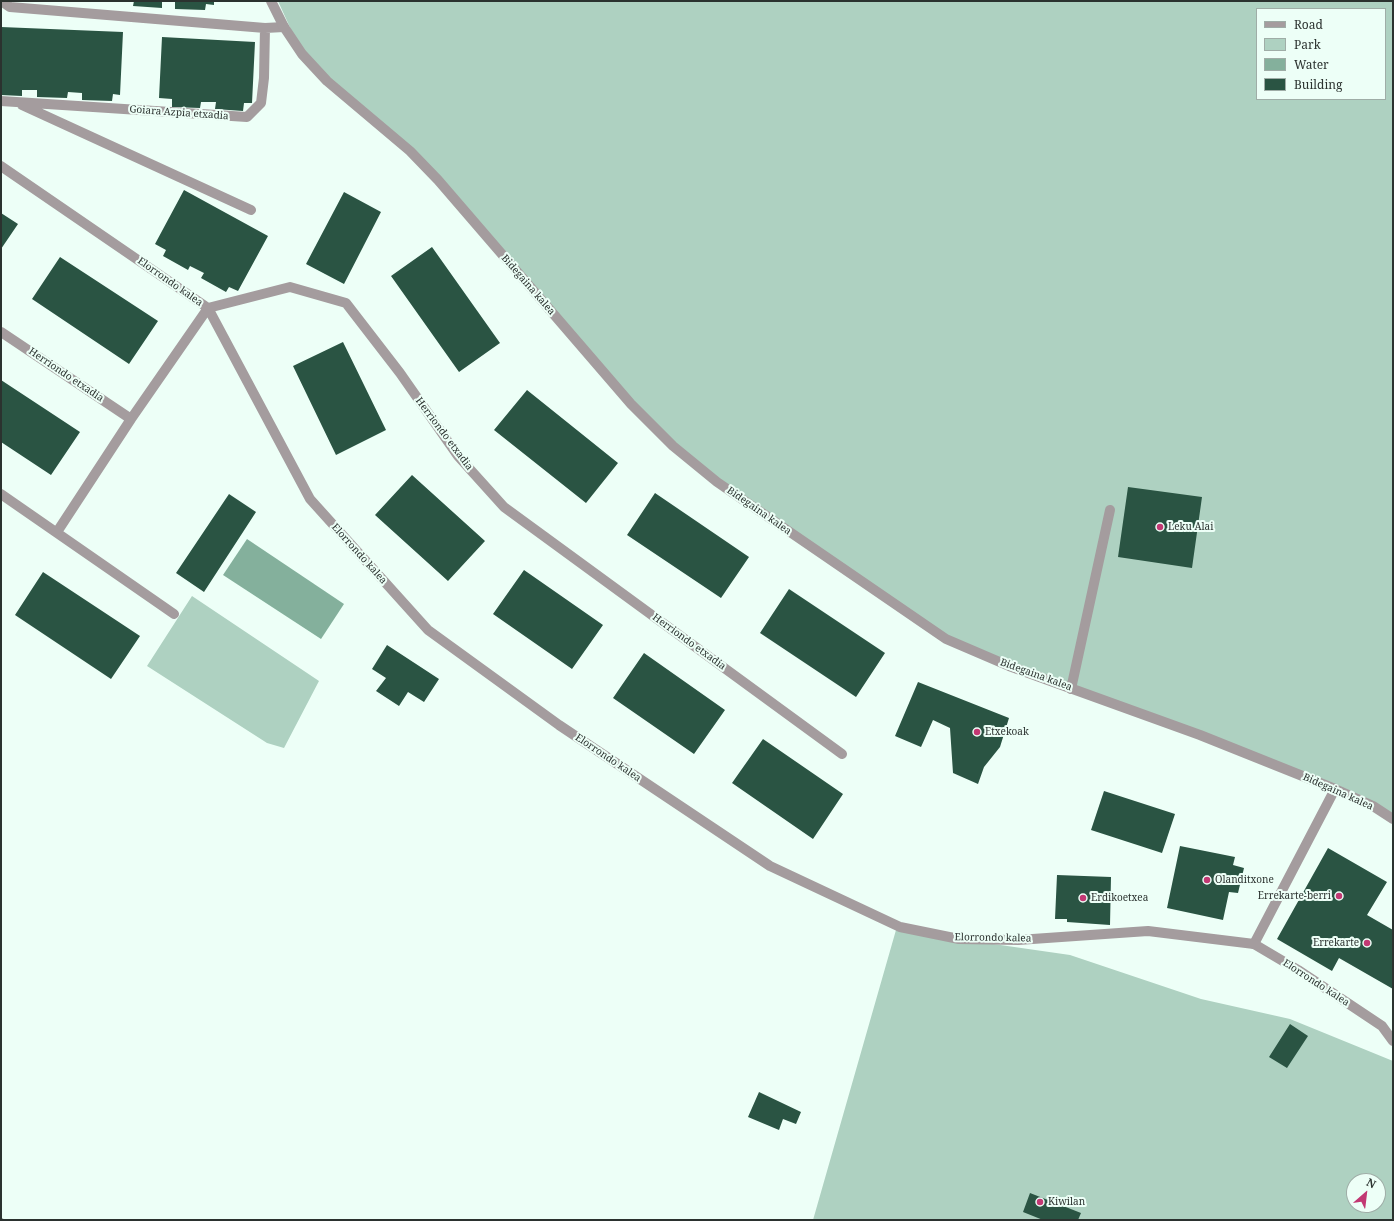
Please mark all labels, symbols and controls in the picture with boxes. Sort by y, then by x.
legend [1256,8,1386,100]
text: Road [1294,16,1323,33]
text: Park [1294,36,1321,53]
text: Water [1294,56,1329,73]
text: Building [1294,76,1342,93]
street label: Goiara Azpia etxadia [129,104,229,122]
street label: Bidegaina kalea [499,253,557,317]
street label: Elorrondo kalea [135,255,205,309]
street label: Herriondo etxadia [26,345,106,405]
street label: Herriondo etxadia [413,395,475,473]
street label: Bidegaina kalea [725,484,793,538]
street label: Elorrondo kalea [329,521,389,587]
place label: Leku Alai [1168,521,1213,533]
marker: Leku Alai [1155,522,1165,532]
street label: Herriondo etxadia [650,611,728,673]
street label: Bidegaina kalea [998,656,1074,694]
place label: Etxekoak [985,726,1029,738]
marker: Etxekoak [972,727,982,737]
street label: Elorrondo kalea [573,732,643,784]
street label: Bidegaina kalea [1301,771,1375,813]
place label: Olanditxone [1215,874,1274,886]
marker: Olanditxone [1202,875,1212,885]
place label: Errekarte-berri [1258,890,1331,902]
marker: Errekarte-berri [1334,891,1344,901]
place label: Erdikoetxea [1091,892,1148,904]
marker: Erdikoetxea [1078,893,1088,903]
street label: Elorrondo kalea [954,931,1032,945]
place label: Errekarte [1313,937,1359,949]
marker: Errekarte [1362,938,1372,948]
street label: Elorrondo kalea [1281,957,1351,1009]
north arrow [1346,1173,1386,1213]
text: N [1364,1174,1379,1192]
place label: Kiwilan [1048,1196,1085,1208]
marker: Kiwilan [1035,1197,1045,1207]

